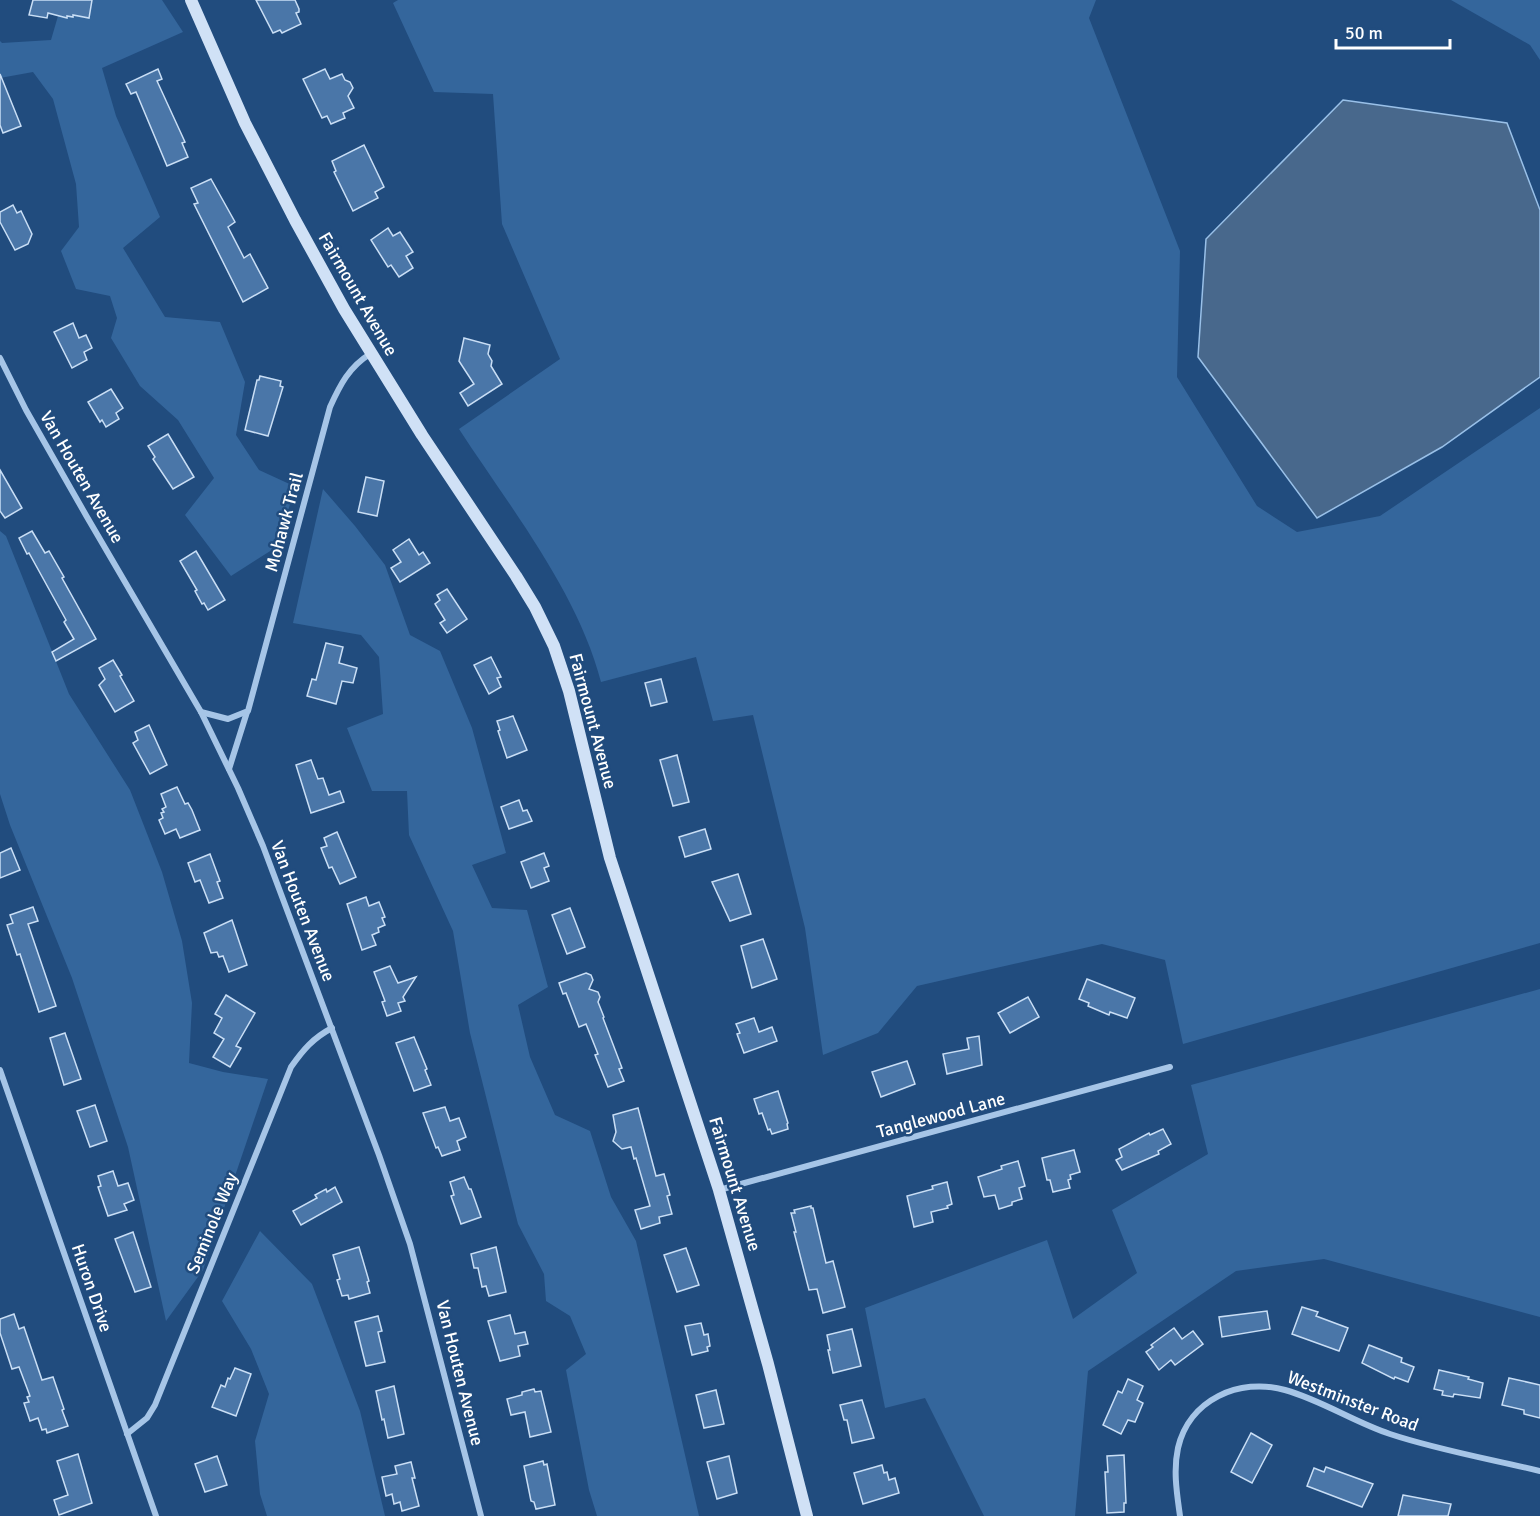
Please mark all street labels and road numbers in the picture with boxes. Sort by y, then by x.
street label: Fairmount Avenue [314,228,402,360]
street label: Van Houten Avenue [35,407,129,547]
street label: Mohawk Trail [260,470,308,574]
street label: Fairmount Avenue [564,651,622,791]
street label: Van Houten Avenue [266,837,340,985]
street label: Tanglewood Lane [874,1087,1008,1143]
street label: Fairmount Avenue [704,1114,766,1254]
street label: Seminole Way [182,1169,243,1277]
street label: Huron Drive [67,1241,117,1335]
street label: Van Houten Avenue [431,1298,489,1448]
street label: Westminster Road [1284,1366,1422,1436]

